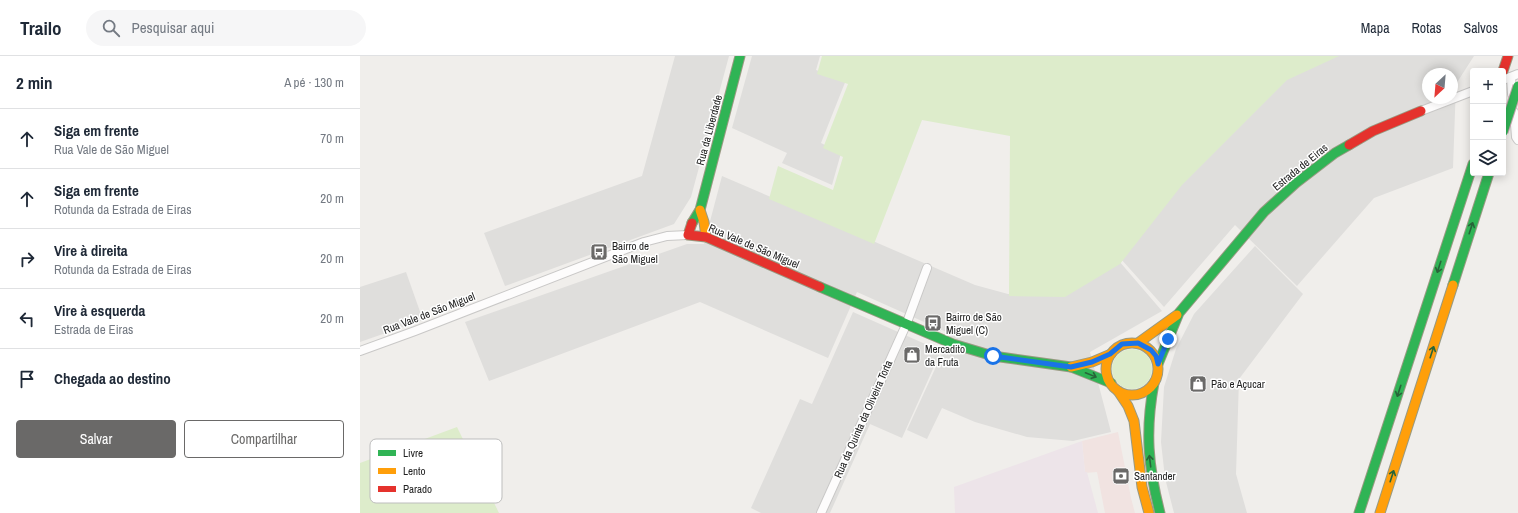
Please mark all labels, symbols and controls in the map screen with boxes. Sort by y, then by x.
search box [86,10,366,46]
text: Trailo [20,15,62,41]
icon: search [100,17,122,39]
text: Pesquisar aqui [132,17,214,38]
text: Mapa [1361,19,1390,37]
text: Rotas [1412,19,1442,37]
text: Salvos [1464,19,1498,37]
north arrow [1422,68,1458,104]
map controls [1470,68,1506,176]
button: + [1470,68,1506,104]
text: 2 min [16,71,52,94]
text: A pé · 130 m [284,74,344,91]
street label: Rua da Liberdade [693,93,725,167]
button: − [1470,104,1506,140]
text: Siga em frente [54,120,139,141]
icon: ahead [16,128,38,150]
text: 70 m [320,130,344,147]
street label: Estrada de Eiras [1269,140,1331,194]
button: layers [1470,140,1506,176]
text: Rua Vale de São Miguel [54,141,169,158]
text: Siga em frente [54,180,139,201]
icon: ahead [16,188,38,210]
text: 20 m [320,190,344,207]
text: Rotunda da Estrada de Eiras [54,201,192,218]
street label: Rua Vale de São Miguel [707,221,801,271]
one-way arrow [1468,223,1476,235]
place label: Bairro de São Miguel [612,239,658,266]
text: Vire à direita [54,240,128,261]
bus stop icon: Bairro de São Miguel [589,242,609,262]
icon: right [16,248,38,270]
text: 20 m [320,250,344,267]
text: Rotunda da Estrada de Eiras [54,261,192,278]
one-way arrow [1435,261,1443,273]
street label: Rua Vale de São Miguel [381,289,477,337]
text: Vire à esquerda [54,300,145,321]
icon: left [16,308,38,330]
text: 20 m [320,310,344,327]
place label: Bairro de São Miguel (C) [946,310,1002,337]
bus stop icon: Bairro de São Miguel (C) [923,313,943,333]
text: Estrada de Eiras [54,321,133,338]
route end [1159,330,1177,348]
place label: Mercadito da Fruta [925,342,965,369]
shop icon: Mercadito da Fruta [902,345,922,365]
one-way arrow [1429,346,1436,359]
route start [984,347,1002,365]
street label: Rua da Quinta da Oliveira Torta [831,358,895,480]
icon: arrive [16,368,38,390]
text: Chegada ao destino [54,368,171,389]
one-way arrow [1084,371,1096,379]
shop icon: Pão e Açucar [1188,374,1208,394]
place label: Pão e Açucar [1211,377,1265,391]
one-way arrow [1395,384,1402,397]
button: Salvar [16,420,176,458]
button: Compartilhar [184,420,344,458]
legend [370,439,502,503]
text: Livre [403,446,423,460]
one-way arrow [1146,455,1153,468]
text: Lento [403,464,426,478]
bank icon: Santander [1111,466,1131,486]
place label: Santander [1134,469,1176,483]
one-way arrow [1389,470,1397,482]
text: Parado [403,482,432,496]

